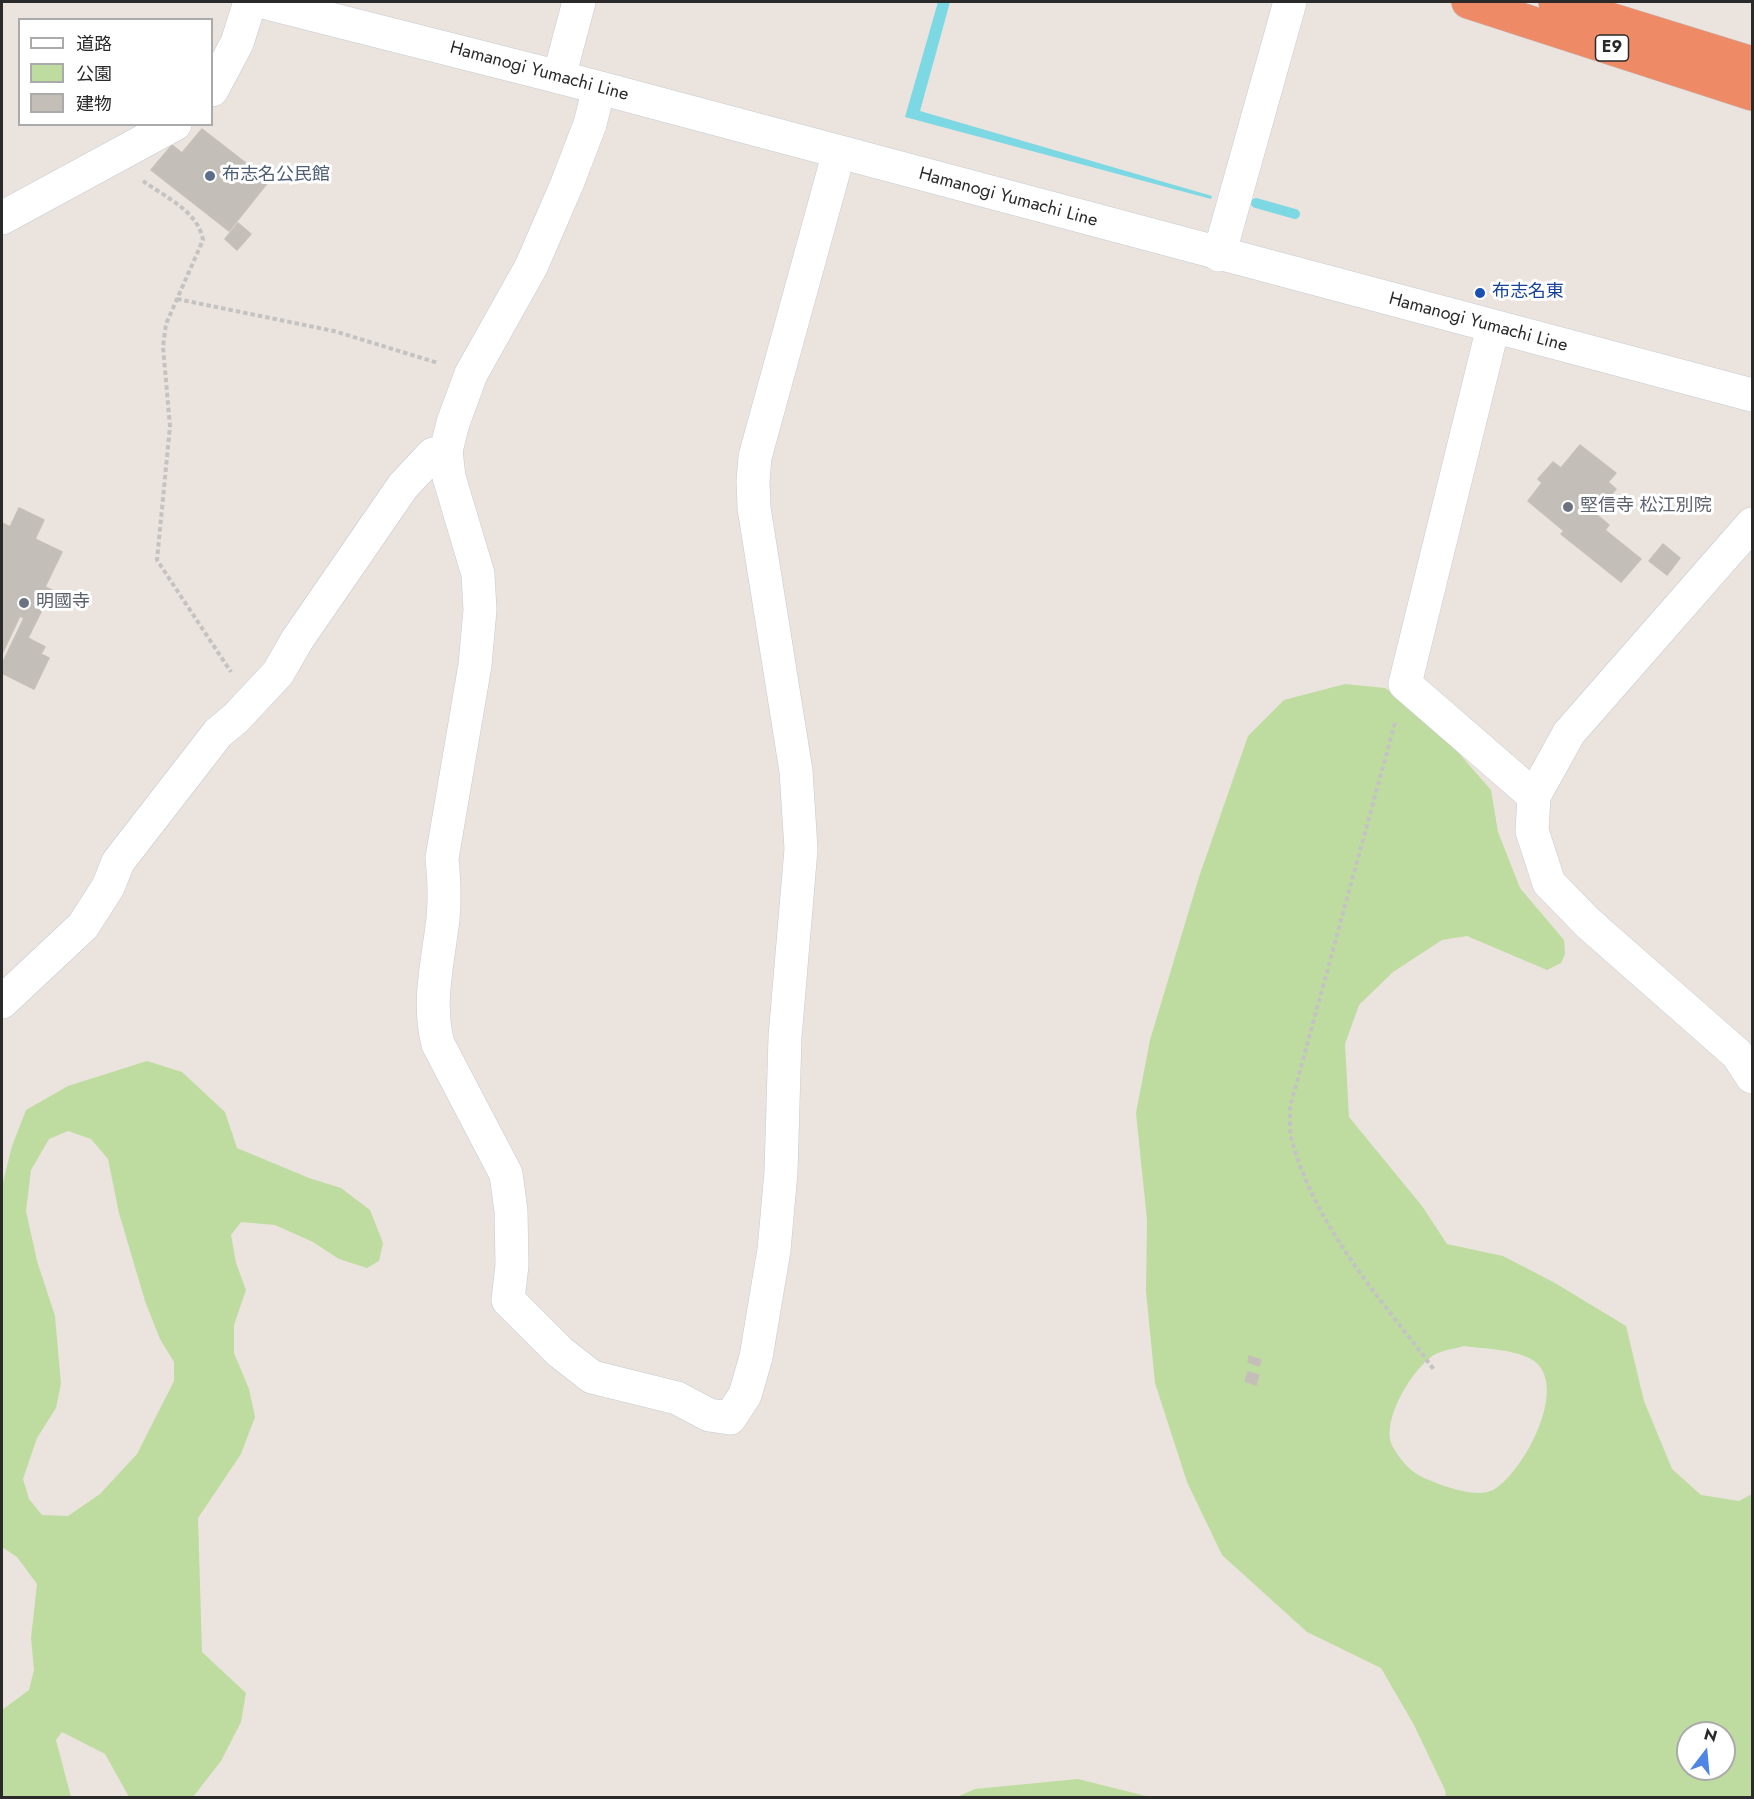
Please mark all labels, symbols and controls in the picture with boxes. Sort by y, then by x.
legend [18,18,213,126]
text: 道路 [76,31,112,57]
road number: E9 [1596,35,1628,61]
street label: Hamanogi Yumachi Line [447,38,631,106]
text: 公園 [76,61,112,87]
text: 建物 [76,91,112,117]
street label: Hamanogi Yumachi Line [916,164,1100,232]
place label: 布志名公民館 [222,165,330,187]
marker: 布志名公民館 [203,169,217,183]
place label: 布志名東 [1492,282,1564,304]
marker: 布志名東 [1473,286,1487,300]
street label: Hamanogi Yumachi Line [1386,289,1570,357]
place label: 堅信寺 松江別院 [1580,496,1711,518]
marker: 堅信寺 松江別院 [1561,500,1575,514]
place label: 明國寺 [36,592,90,614]
marker: 明國寺 [17,596,31,610]
north arrow [1676,1721,1736,1781]
text: N [1701,1722,1720,1748]

